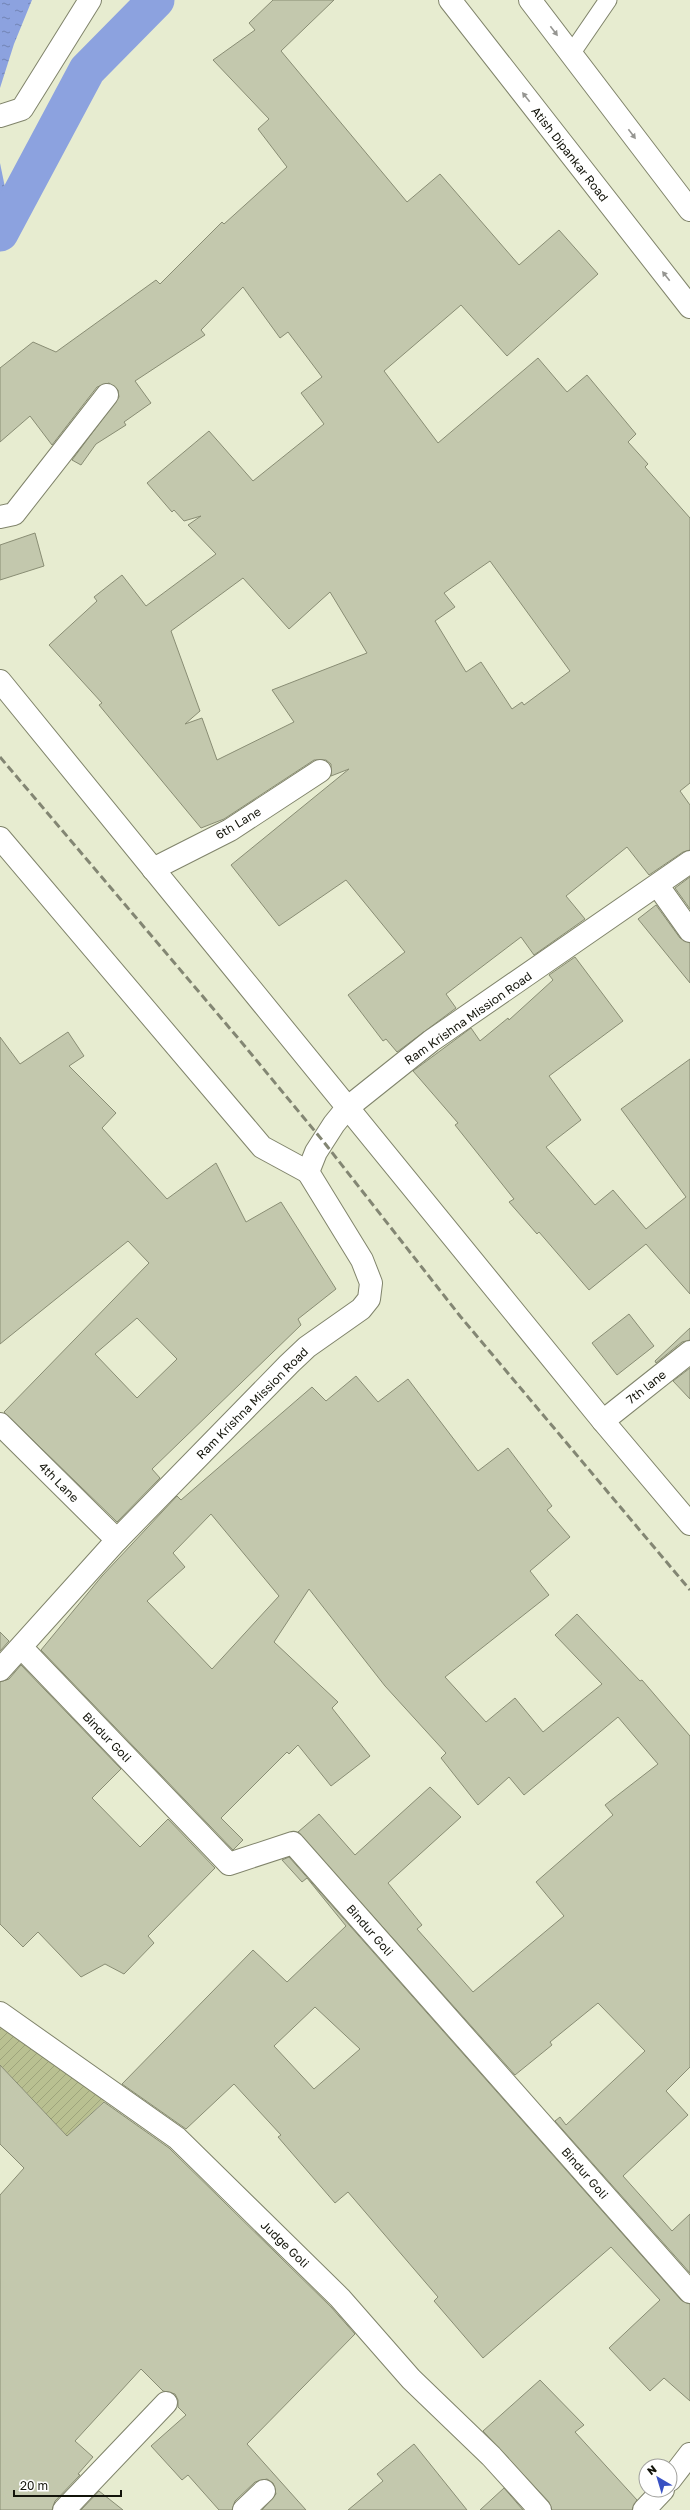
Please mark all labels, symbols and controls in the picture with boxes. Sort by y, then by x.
one-way arrow [549,26,557,36]
one-way arrow [521,91,530,102]
street label: Atish Dipankar Road [528,104,612,204]
one-way arrow [628,129,637,140]
one-way arrow [662,271,670,282]
street label: 6th Lane [212,804,264,842]
street label: Ram Krishna Mission Road [401,968,535,1068]
street label: Ram Krishna Mission Road [193,1344,311,1462]
street label: 7th lane [623,1367,669,1407]
street label: 4th Lane [36,1459,82,1505]
street label: Bindur Goli [79,1709,135,1765]
street label: Bindur Goli [343,1901,397,1959]
street label: Bindur Goli [558,2144,612,2202]
street label: Judge Goli [258,2217,312,2271]
north arrow [638,2458,678,2498]
text: N [644,2462,659,2477]
scale bar [14,2472,121,2498]
text: 20 m [20,2478,48,2493]

